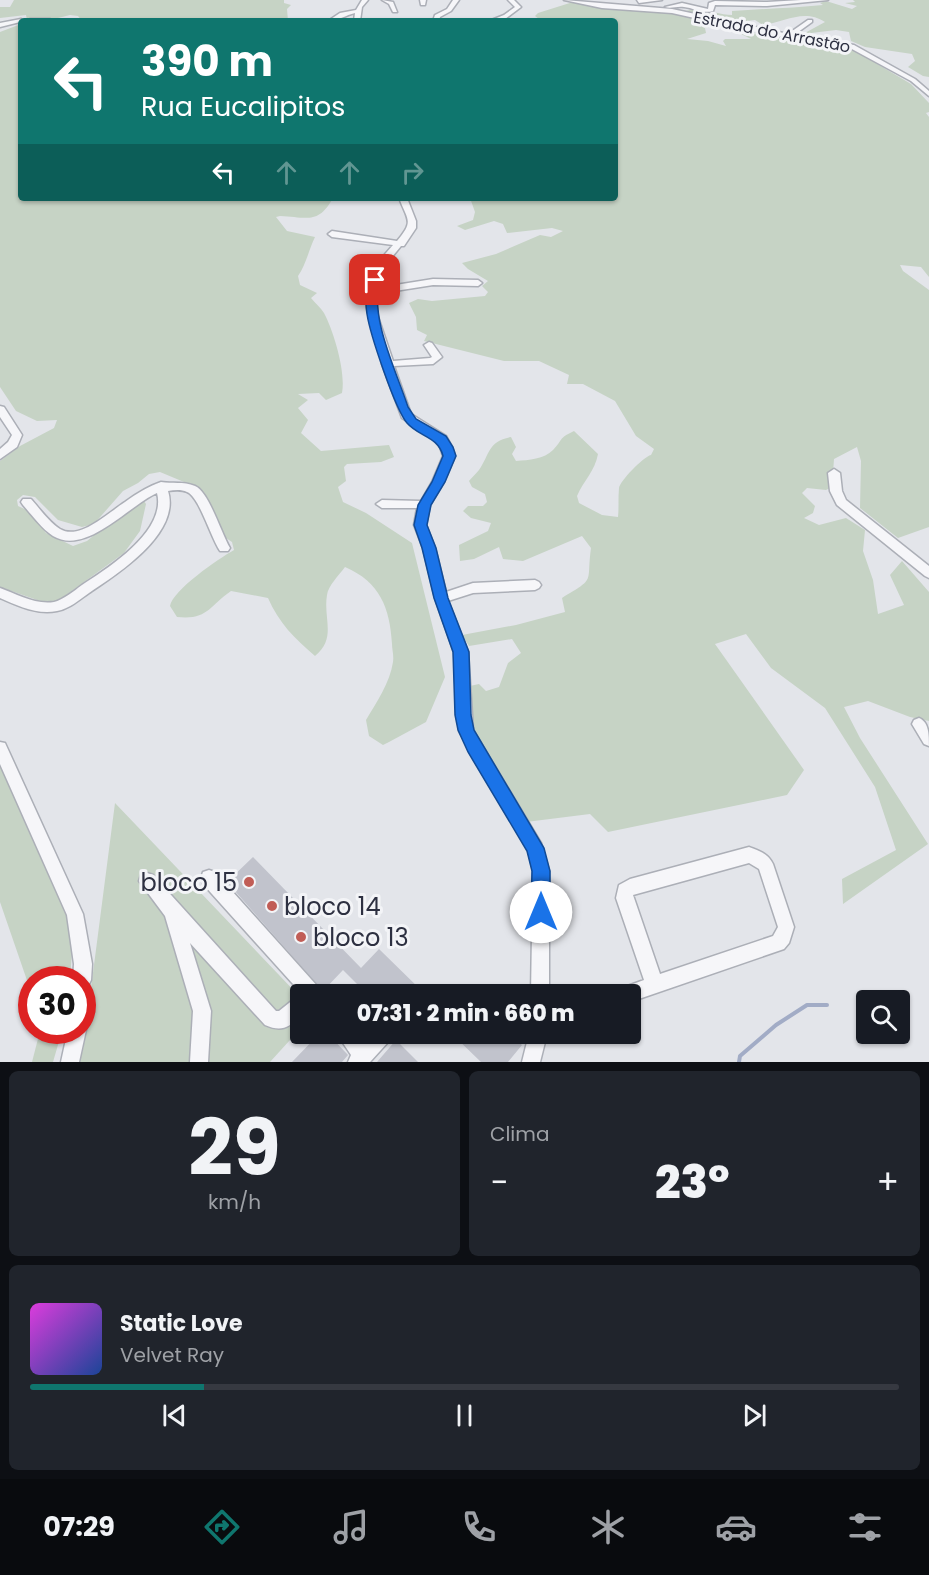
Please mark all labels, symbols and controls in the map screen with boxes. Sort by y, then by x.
street label: Estrada do Arrastão [692,6,852,58]
text: 390 m [141,32,273,91]
icon: left [42,42,120,120]
text: Rua Eucalipitos [141,88,345,125]
icon: left [207,156,240,189]
icon: ahead [270,156,303,189]
icon: ahead [333,156,366,189]
icon: right [396,156,429,189]
pin [349,254,400,305]
icon: arrive [358,263,391,296]
place label: bloco 15 [140,866,237,899]
marker: bloco 15 [242,875,256,889]
position arrow [509,880,573,944]
place label: bloco 14 [284,890,381,923]
marker: bloco 14 [265,899,279,913]
place label: bloco 13 [313,921,409,954]
marker: bloco 13 [294,930,308,944]
speed limit sign: 30 [18,966,96,1044]
map controls [856,990,910,1044]
button: search [856,990,910,1044]
text: 07:31 · 2 min · 660 m [357,998,574,1029]
text: 29 [188,1093,281,1202]
text: Clima [490,1120,549,1148]
text: 23° [655,1151,730,1214]
text: − [490,1159,508,1206]
text: + [876,1159,899,1206]
text: km/h [208,1188,261,1216]
text: Static Love [120,1308,243,1339]
text: Velvet Ray [120,1341,224,1369]
icon: previous [158,1399,191,1432]
icon: pause [448,1399,481,1432]
icon: next [738,1399,771,1432]
icon: directions [201,1506,243,1548]
icon: music [330,1506,372,1548]
icon: phone [458,1506,500,1548]
icon: climate [587,1506,629,1548]
icon: car [715,1506,757,1548]
icon: filters [844,1506,886,1548]
text: 07:29 [43,1508,115,1545]

